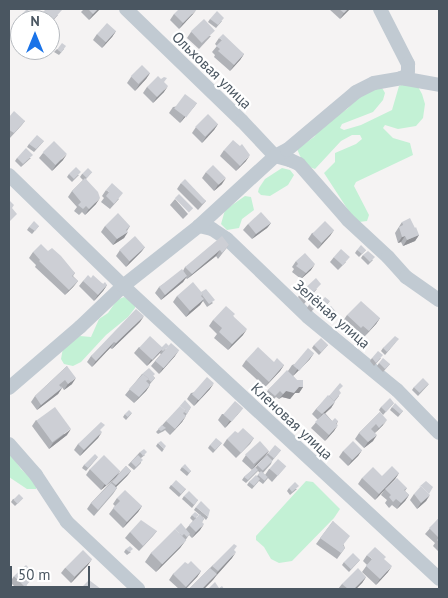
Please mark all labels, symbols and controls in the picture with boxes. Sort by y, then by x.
north arrow [10,10,60,60]
text: N [30,12,40,30]
street label: Ольховая улица [169,28,255,112]
street label: Зелёная улица [290,276,374,352]
street label: Кленовая улица [248,379,336,463]
scale bar [12,556,92,588]
text: 50 m [18,565,51,584]

